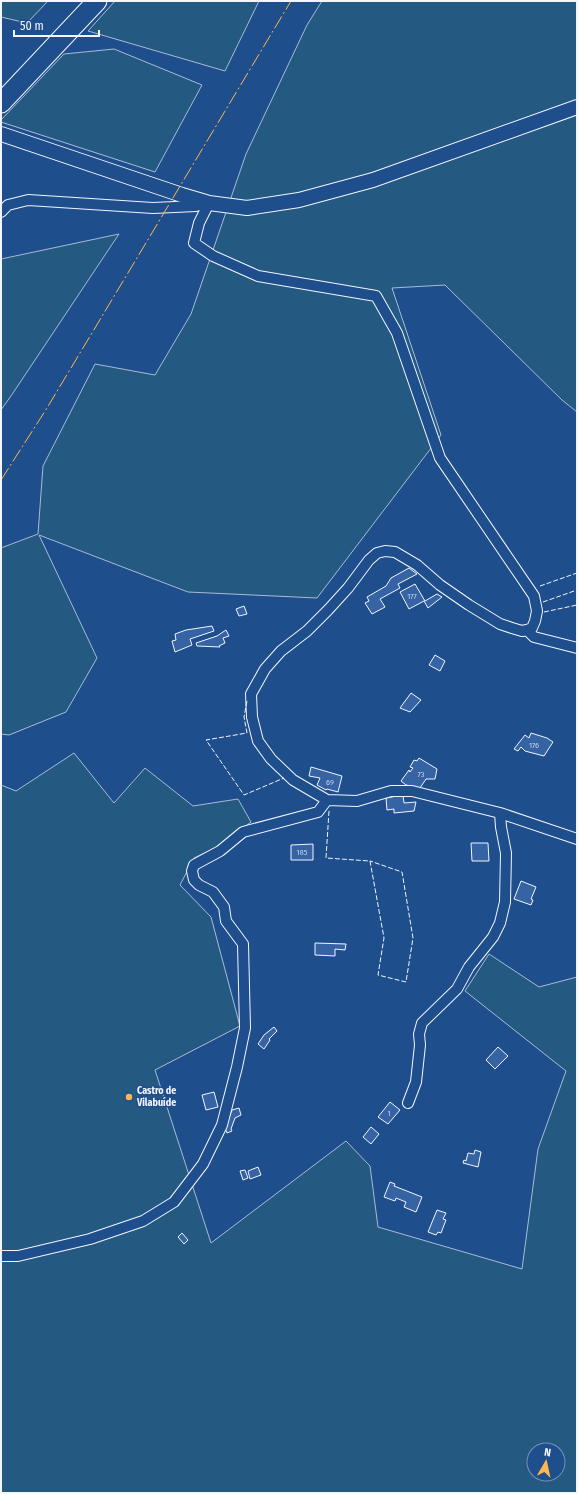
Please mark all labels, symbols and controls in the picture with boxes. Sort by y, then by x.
scale bar [14,12,99,38]
text: 50 m [20,19,44,33]
house number: 177 [407,592,418,601]
house number: 176 [529,741,539,750]
house number: 73 [418,770,425,779]
house number: 69 [326,778,334,787]
house number: 185 [297,848,308,857]
place label: Castro de Vilabuíde [136,1085,176,1109]
marker: Castro de Vilabuíde [124,1092,134,1102]
house number: 1 [387,1109,391,1118]
north arrow [526,1442,566,1482]
text: N [543,1446,552,1460]

